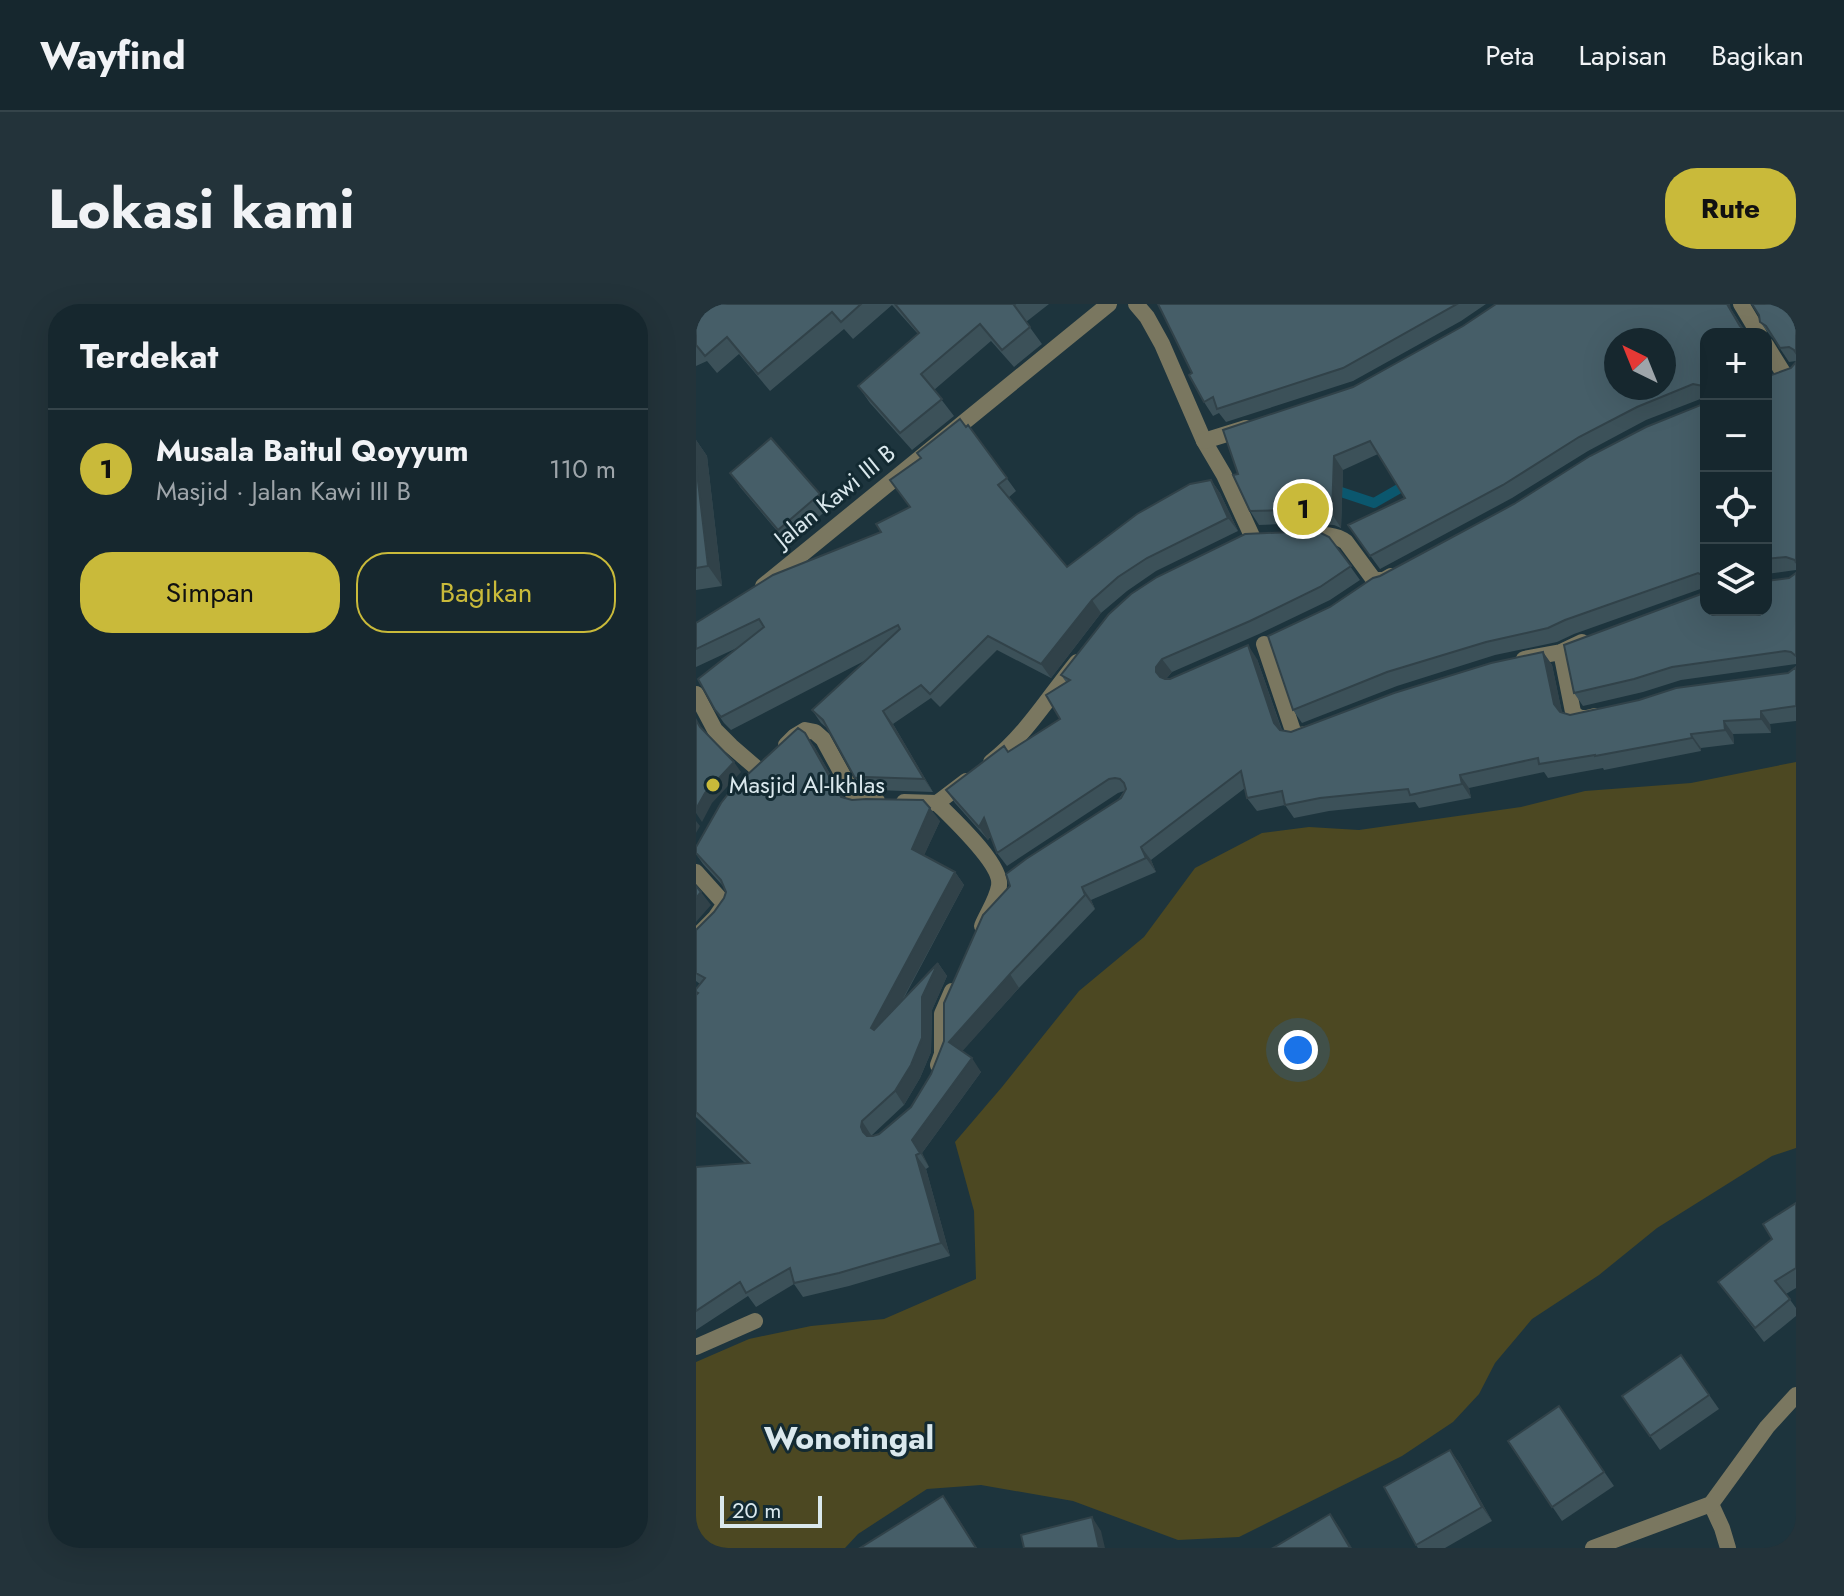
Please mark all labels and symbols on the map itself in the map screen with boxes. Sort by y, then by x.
north arrow [1604,328,1676,400]
street label: Jalan Kawi III B [764,436,903,557]
pin: 1 [1277,479,1329,539]
place label: Masjid Al-Ikhlas [729,767,885,802]
marker: Masjid Al-Ikhlas [704,776,722,794]
your location [1278,1030,1318,1070]
district label: Wonotingal [764,1415,934,1461]
scale bar [720,1492,822,1528]

